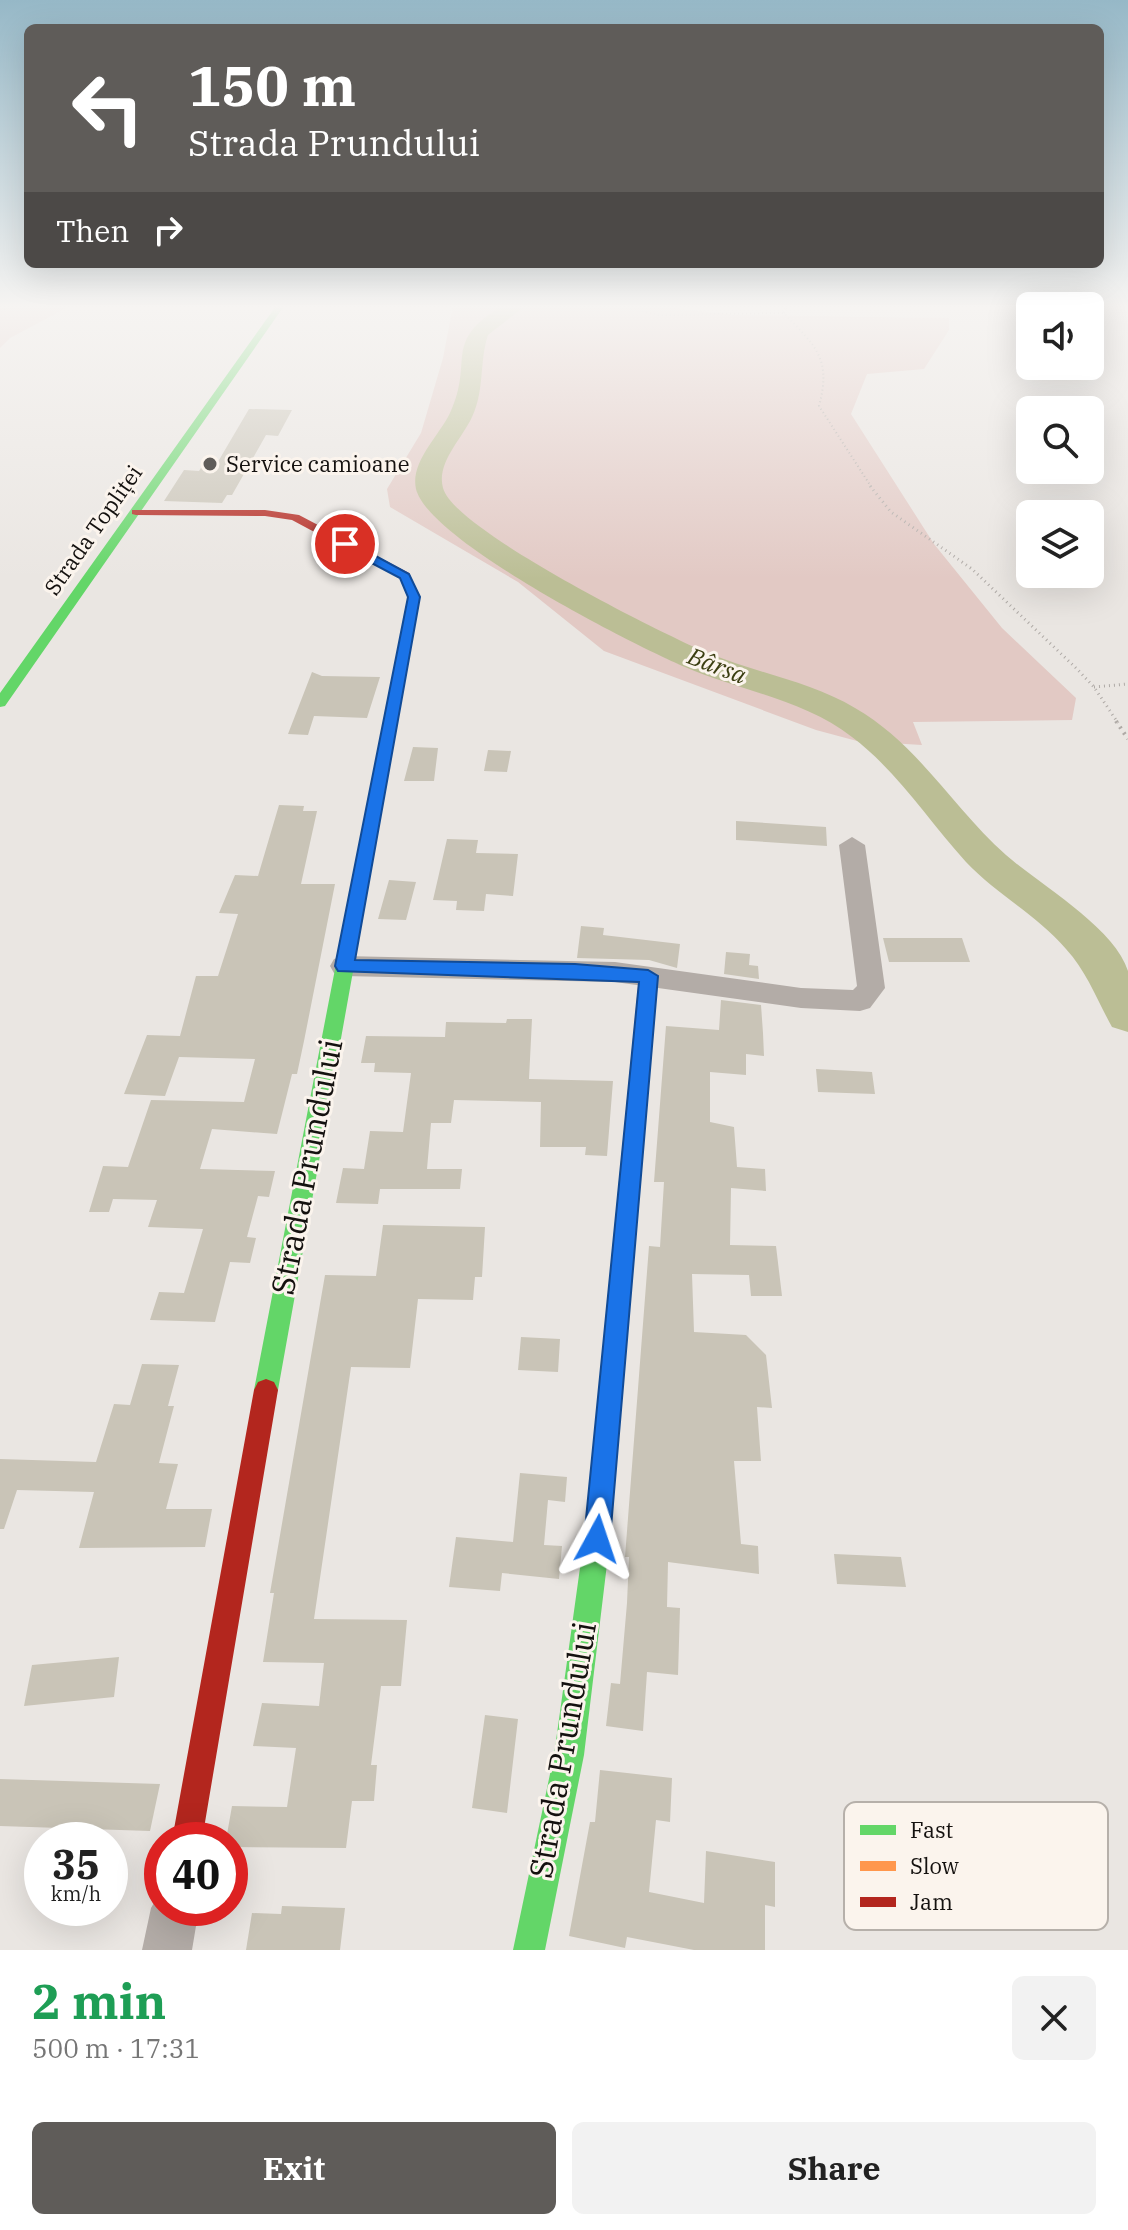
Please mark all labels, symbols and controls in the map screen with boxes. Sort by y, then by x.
text: 150 m [188,49,356,121]
icon: left [56,56,160,160]
text: Strada Prundului [188,119,480,166]
icon: right [146,208,190,252]
text: Then [56,211,130,250]
map controls [1016,292,1104,588]
button: sound [1016,292,1104,380]
button: search [1016,396,1104,484]
place label: Service camioane [226,449,410,478]
marker: Service camioane [201,455,219,473]
street label: Strada Topliței [37,459,148,600]
button: layers [1016,500,1104,588]
pin [311,510,379,578]
icon: arrive [323,522,367,566]
water label: Bârsa [683,639,751,691]
street label: Strada Prundului [261,1035,351,1298]
position arrow [555,1497,639,1581]
street label: Strada Prundului [519,1618,605,1881]
legend [844,1802,1108,1930]
text: Fast [910,1815,953,1844]
speed limit sign: 40 [144,1822,248,1926]
text: 35 [52,1838,100,1890]
text: Slow [910,1851,959,1880]
text: km/h [51,1880,101,1907]
text: Jam [910,1887,953,1916]
text: 2 min [32,1970,166,2032]
button: close [1012,1976,1096,2060]
text: 500 m · 17:31 [32,2031,200,2065]
button: Exit [32,2122,556,2214]
button: Share [572,2122,1096,2214]

